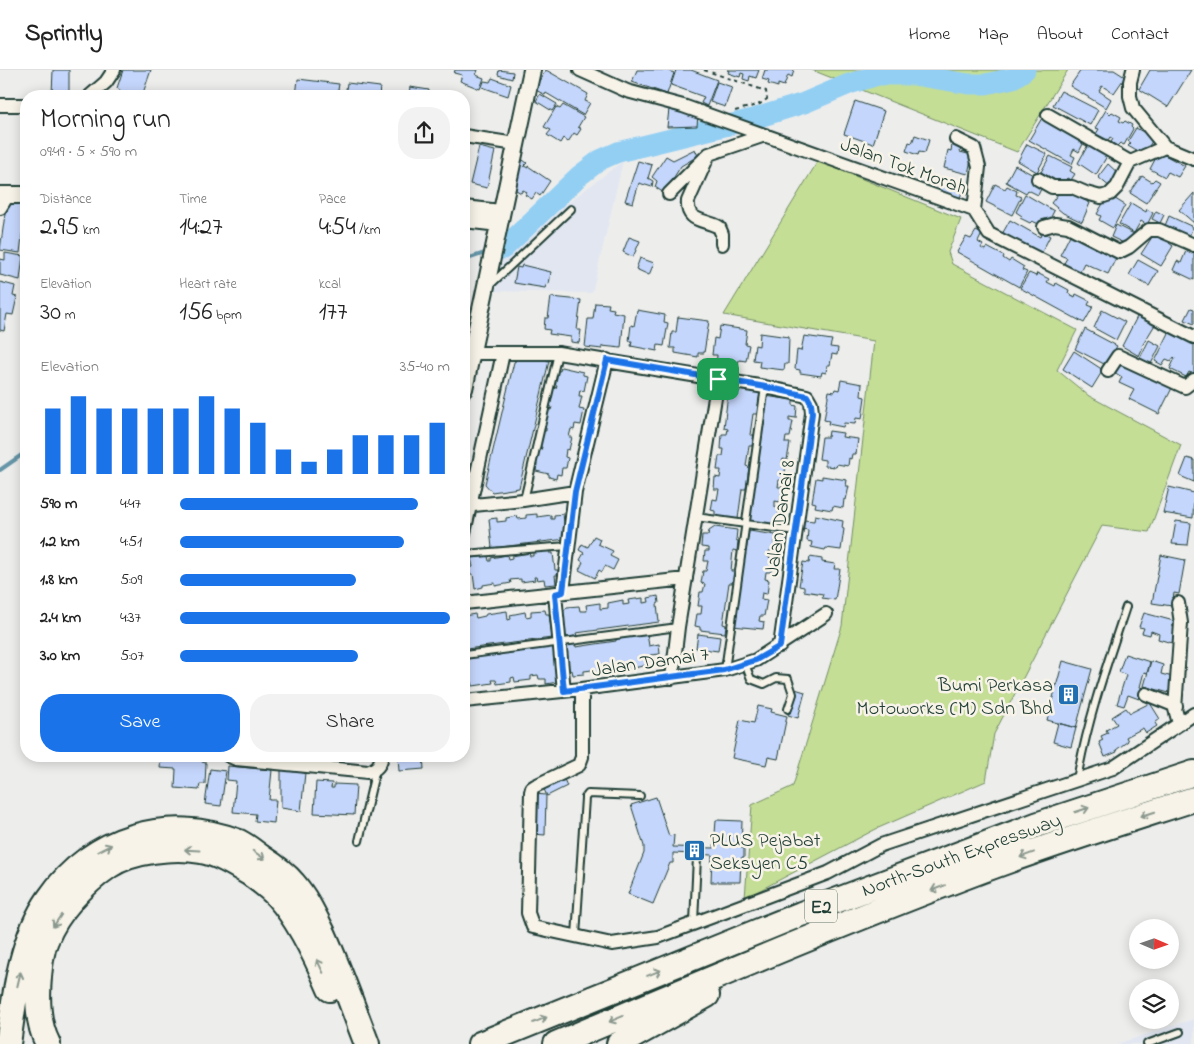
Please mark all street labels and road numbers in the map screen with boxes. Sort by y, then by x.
street label: Jalan Tok Morah [836,131,971,204]
street label: Jalan Damai 8 [759,458,804,579]
street label: Jalan Damai 7 [590,641,711,686]
street label: North–South Expressway [858,807,1066,906]
road number: E2 [805,889,837,922]

